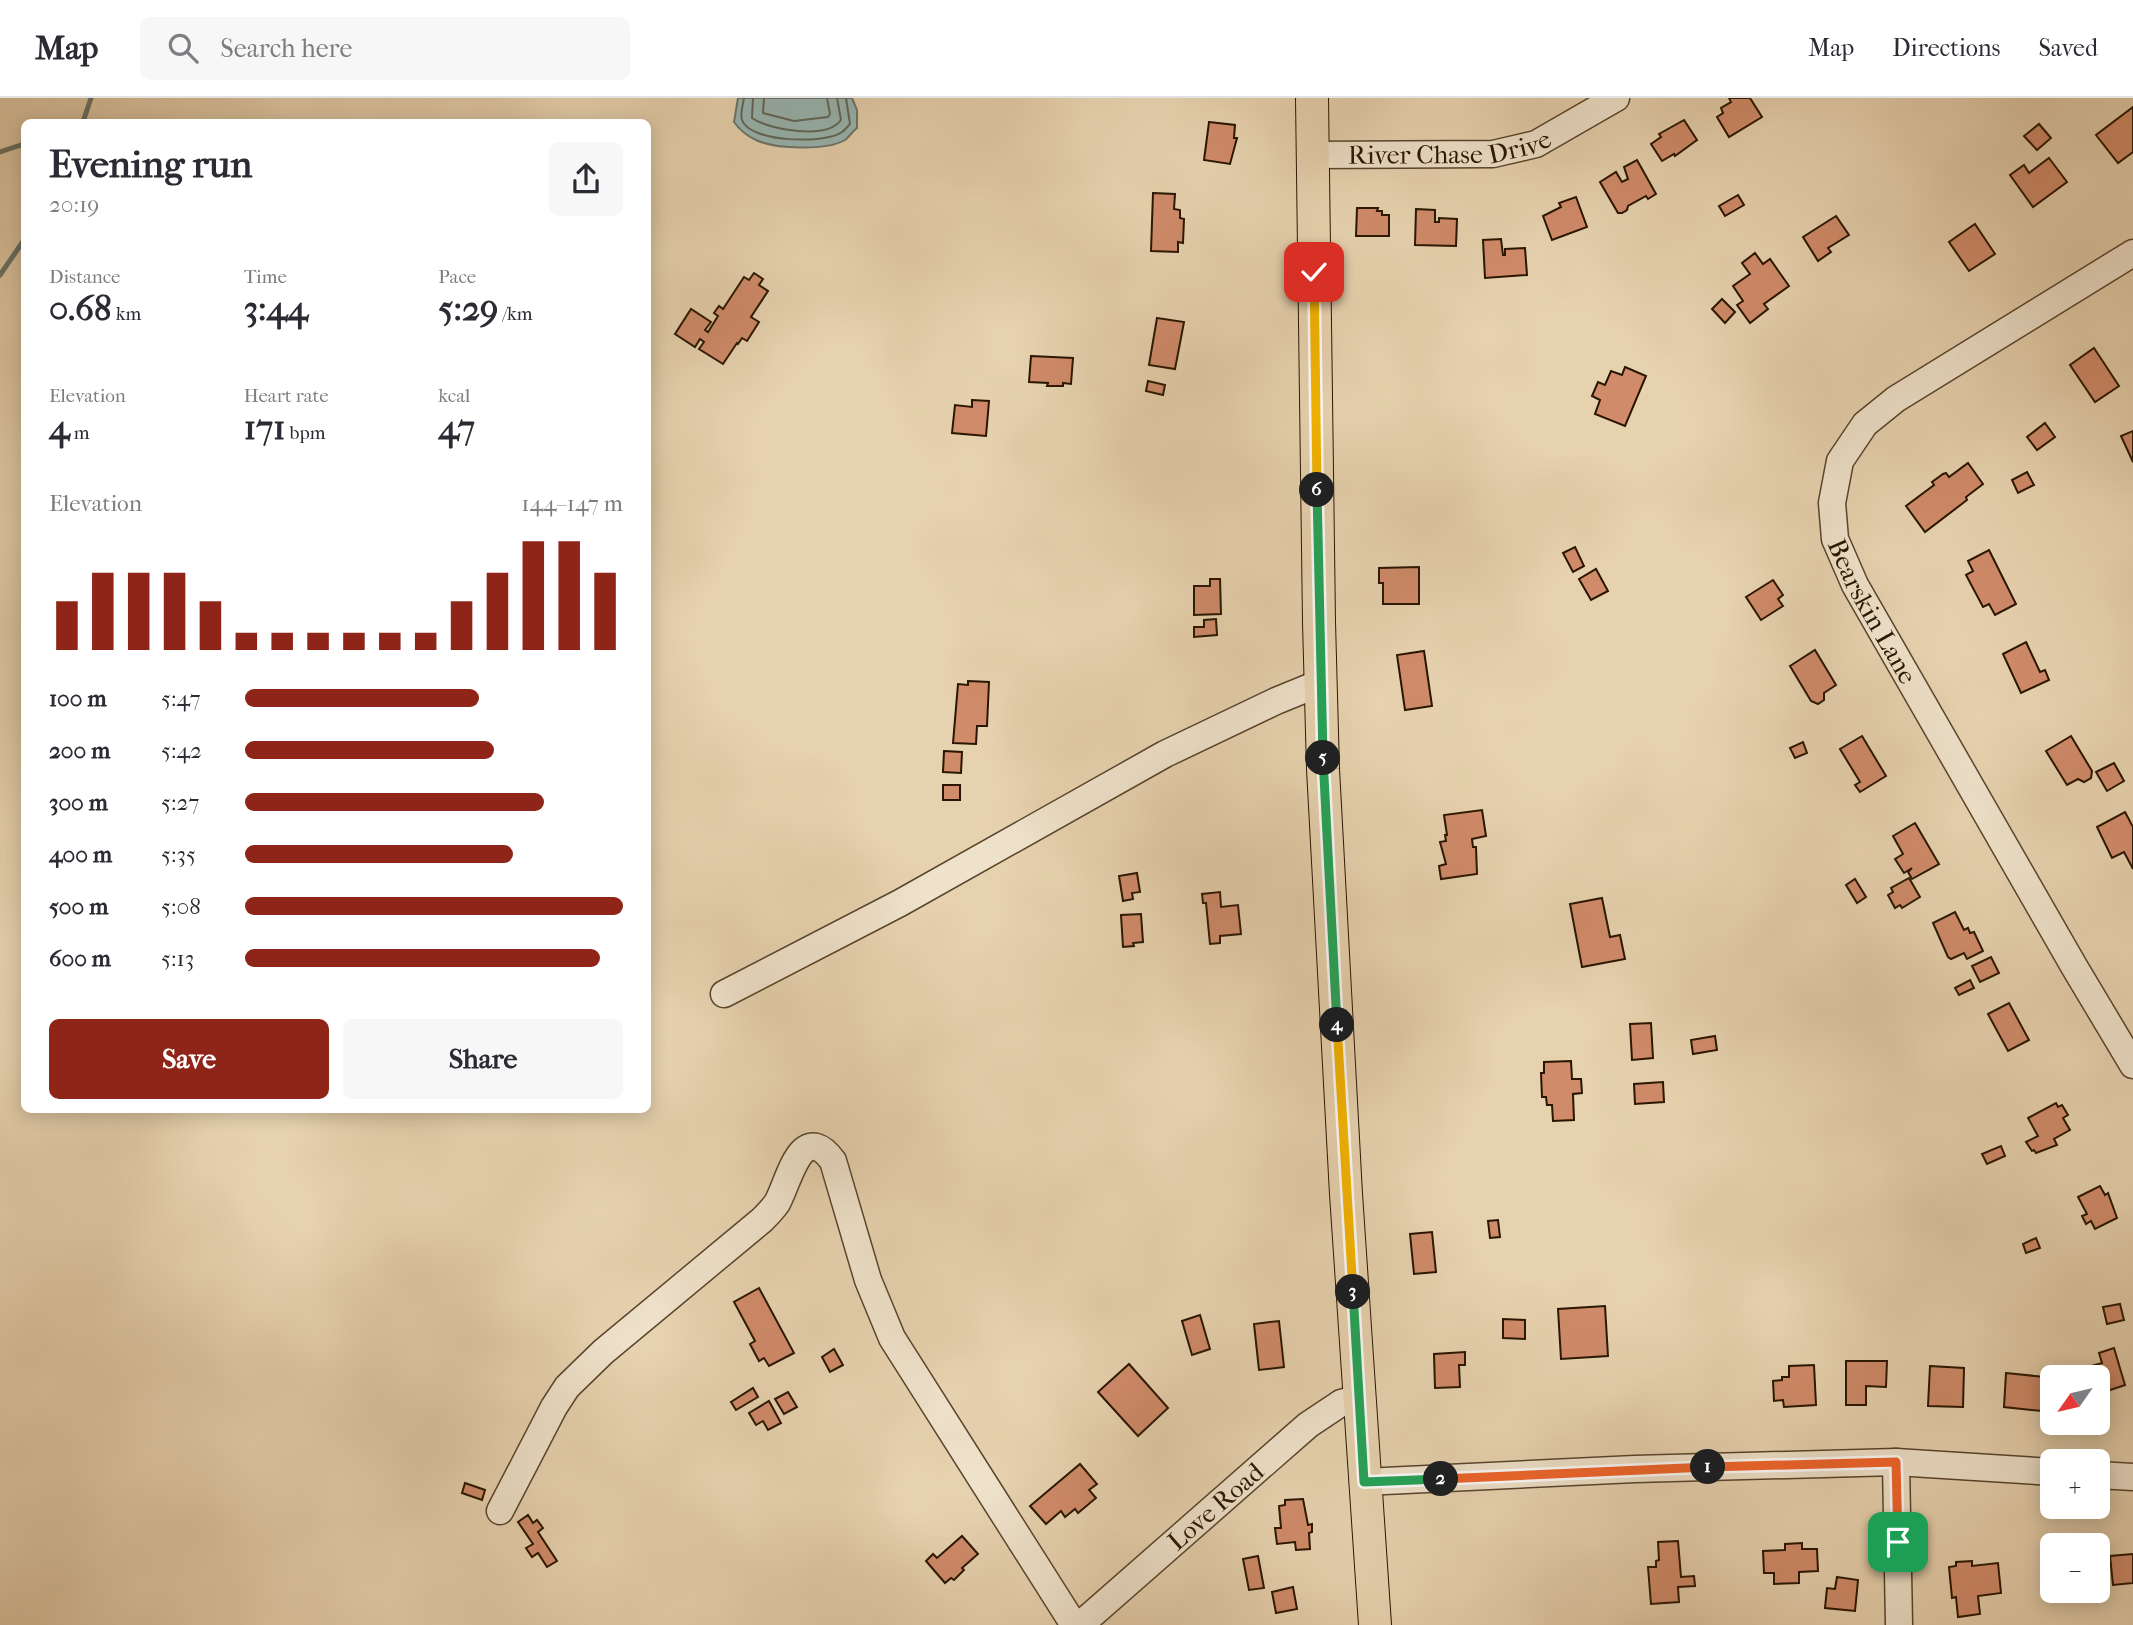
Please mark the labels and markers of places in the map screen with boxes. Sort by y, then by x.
pin [1284,242,1344,302]
pin: 6 [1300,472,1334,508]
pin: 5 [1306,740,1340,776]
pin: 4 [1320,1007,1354,1042]
pin: 3 [1336,1274,1370,1310]
pin: 1 [1690,1450,1726,1484]
pin: 2 [1424,1462,1458,1496]
pin [1868,1512,1928,1572]

